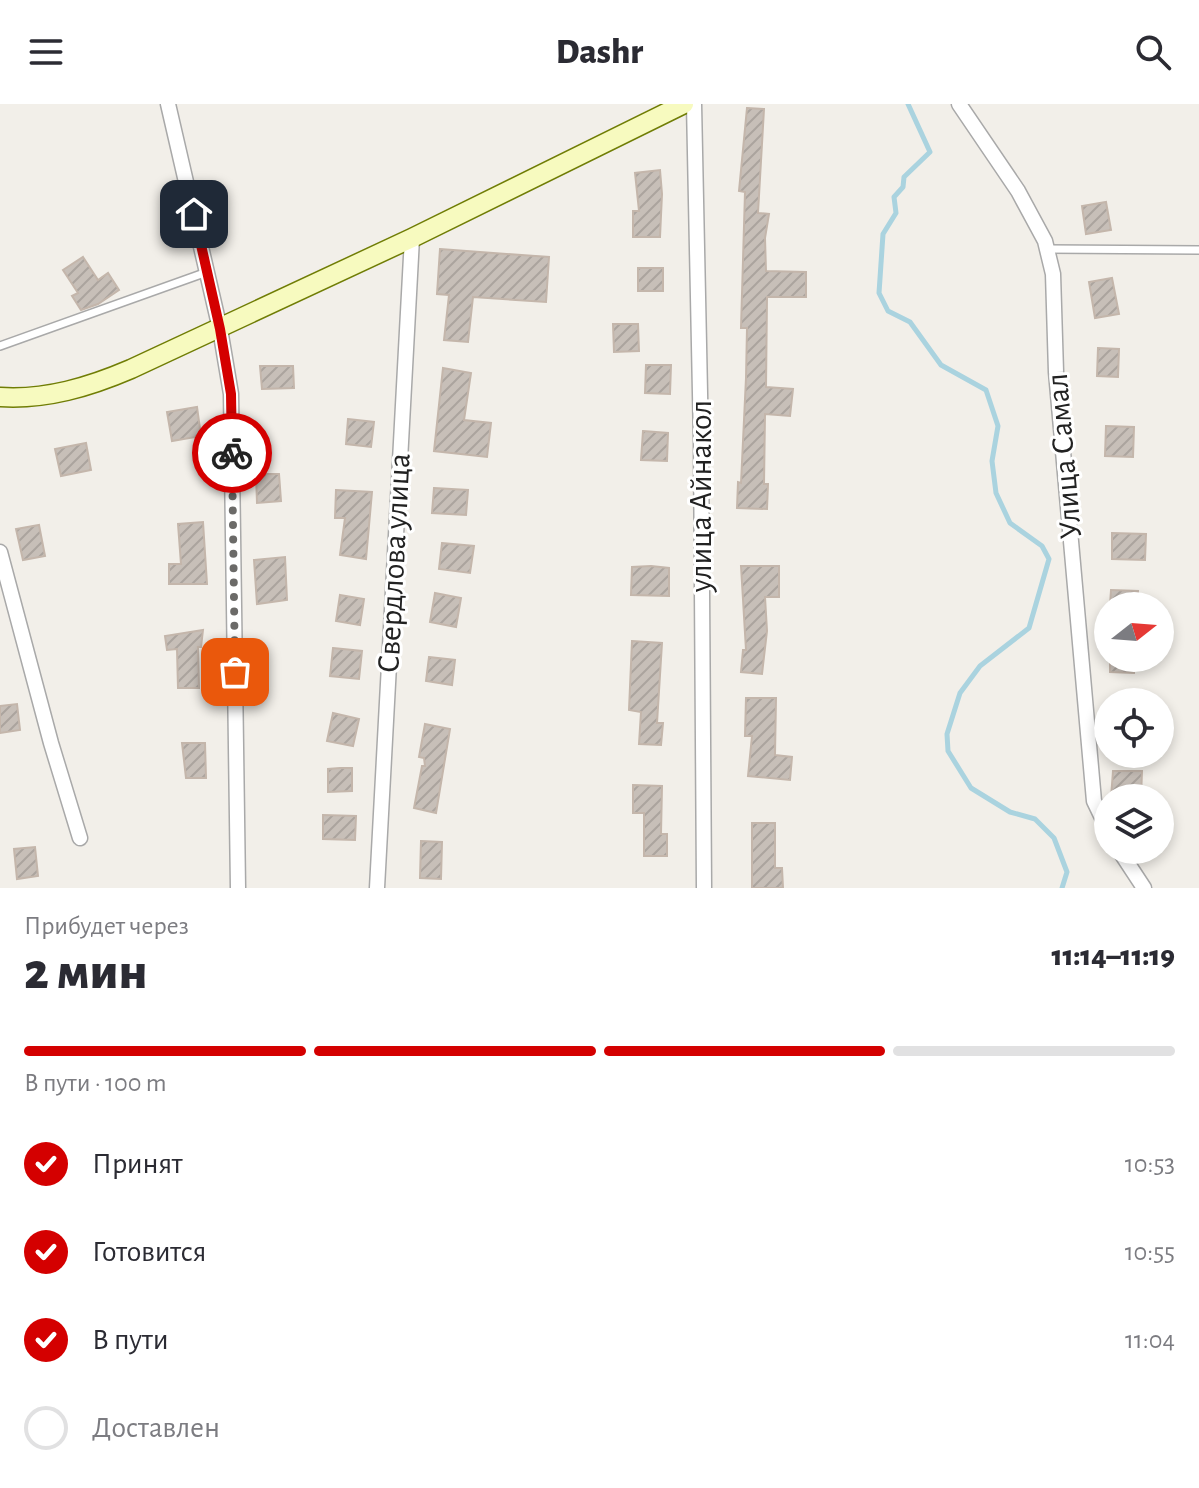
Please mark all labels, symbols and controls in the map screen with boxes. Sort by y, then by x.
icon: menu [24,30,68,74]
icon: search [1131,30,1175,74]
text: Dashr [556,34,643,70]
pin [160,180,228,248]
icon: home [172,192,216,236]
street label: Улица Самал [1041,372,1087,540]
street label: улица Айнакол [685,400,717,593]
courier [192,413,272,493]
icon: bike [210,431,254,475]
street label: Свердлова улица [372,452,416,674]
north arrow [1094,592,1174,672]
map controls [1094,592,1174,864]
pin [201,638,269,706]
icon: bag [213,650,257,694]
button: locate [1094,688,1174,768]
button: layers [1094,784,1174,864]
text: Прибудет через [24,913,189,939]
text: 11:14–11:19 [1051,941,1175,971]
text: 2 мин [24,946,148,998]
text: В пути · 100 m [24,1070,166,1096]
icon: check [24,1142,68,1186]
text: Принят [92,1149,183,1179]
text: 10:53 [1125,1151,1175,1177]
icon: check [24,1230,68,1274]
text: Готовится [92,1237,206,1267]
text: 10:55 [1125,1239,1175,1265]
icon: check [24,1318,68,1362]
text: В пути [92,1325,169,1355]
text: 11:04 [1125,1327,1175,1353]
text: Доставлен [92,1413,220,1443]

